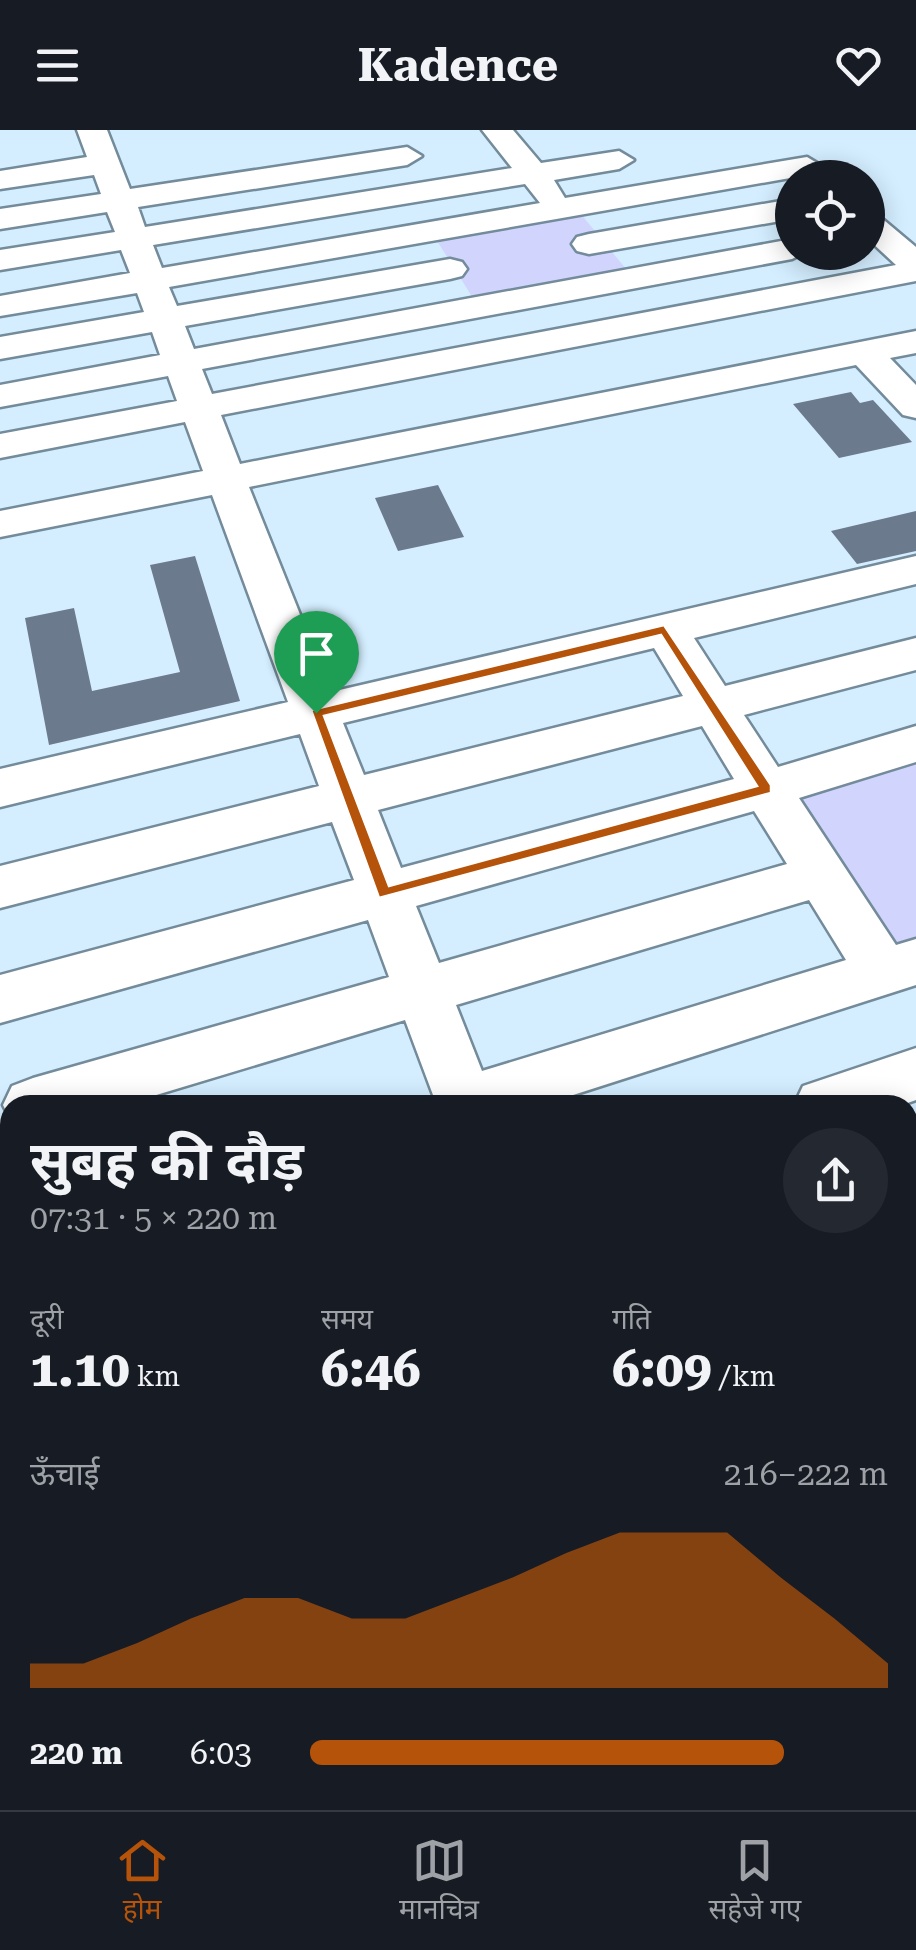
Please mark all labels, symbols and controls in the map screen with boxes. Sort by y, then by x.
icon: menu [30,38,85,93]
icon: heart [831,38,886,93]
text: Kadence [358,39,558,92]
map controls [775,160,885,270]
button: locate [775,160,885,270]
pin [274,611,359,714]
icon: arrive [289,626,344,681]
button: share [783,1128,888,1233]
text: सुबह की दौड़ [30,1129,304,1193]
text: 07:31 · 5 × 220 m [30,1199,277,1237]
text: दूरी [30,1303,64,1336]
text: समय [321,1303,373,1336]
text: गति [612,1303,651,1336]
text: 1.10 [30,1340,130,1398]
text: 6:46 [321,1340,421,1398]
text: 6:09 [612,1340,712,1398]
text: km [130,1360,180,1393]
text: /km [712,1360,775,1393]
text: ऊँचाई [30,1455,99,1493]
text: 216–222 m [724,1455,888,1493]
text: 220 m [30,1734,123,1772]
text: 6:03 [190,1734,252,1772]
tab: होम [115,1833,170,1930]
tab: मानचित्र [399,1833,479,1930]
tab: सहेजे गए [708,1833,801,1930]

